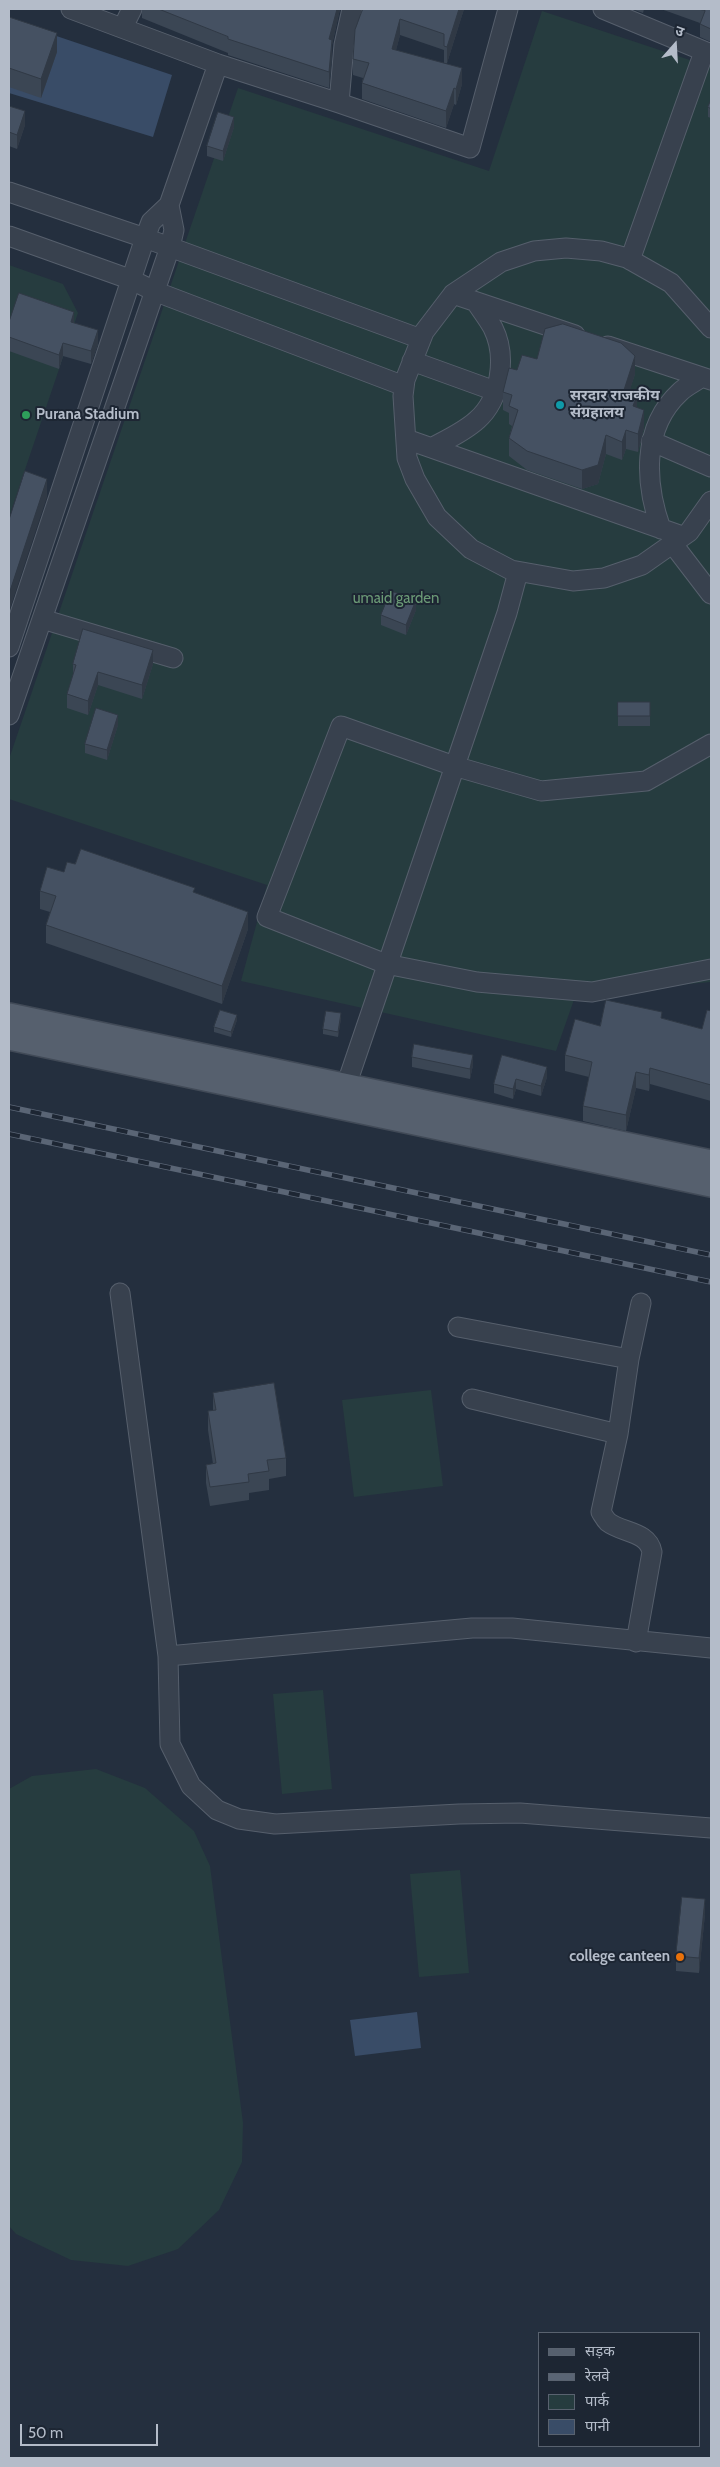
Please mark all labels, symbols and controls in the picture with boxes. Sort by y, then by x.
north arrow [650,20,700,70]
text: उ [673,21,687,41]
place label: सरदार राजकीय संग्रहालय [570,387,660,422]
marker: सरदार राजकीय संग्रहालय [554,399,566,411]
place label: Purana Stadium [36,406,139,424]
marker: Purana Stadium [20,409,32,421]
park label: umaid garden [353,590,439,608]
place label: college canteen [569,1948,670,1966]
marker: college canteen [674,1951,686,1963]
legend [538,2332,700,2447]
text: सड़क [585,2342,615,2360]
text: रेलवे [585,2367,610,2385]
text: पार्क [585,2392,609,2410]
scale bar [22,2414,160,2446]
text: पानी [585,2417,610,2435]
text: 50 m [28,2424,63,2442]

